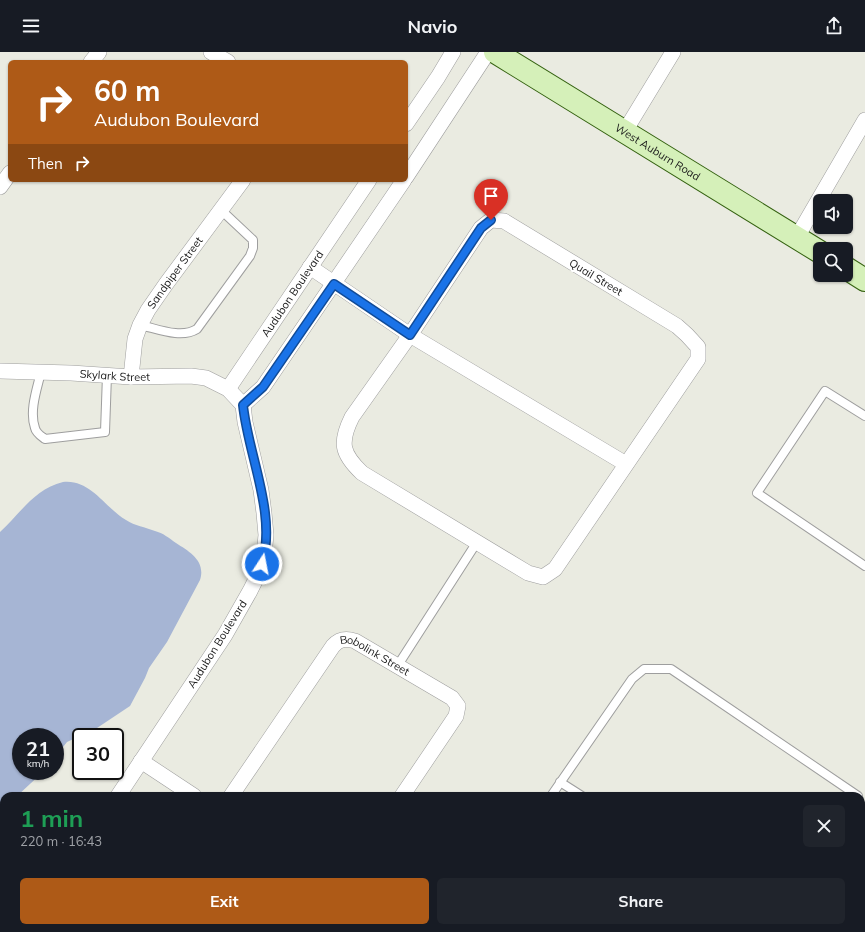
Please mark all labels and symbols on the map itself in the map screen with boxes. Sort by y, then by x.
street label: West Auburn Road [612,121,703,184]
pin [474,179,508,220]
street label: Sandpiper Street [144,234,206,311]
street label: Audubon Boulevard [258,248,326,340]
street label: Quail Street [567,256,625,299]
street label: Skylark Street [79,367,150,384]
position arrow [241,543,283,585]
street label: Audubon Boulevard [184,597,250,691]
street label: Bobolink Street [339,632,412,679]
speed limit sign: 30 [72,728,124,780]

